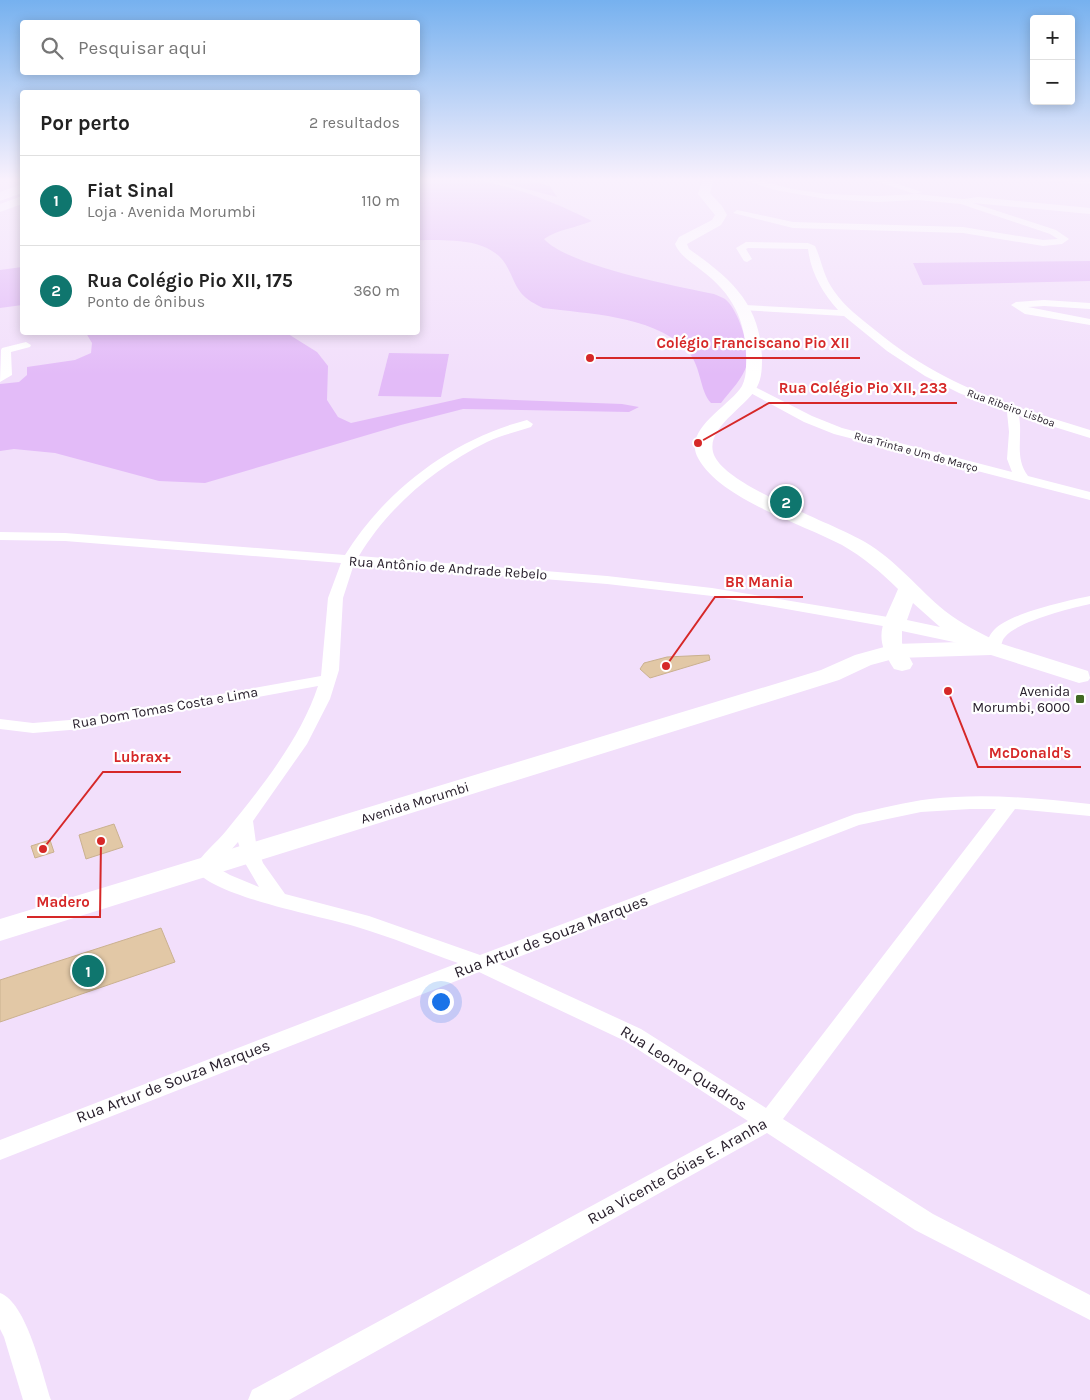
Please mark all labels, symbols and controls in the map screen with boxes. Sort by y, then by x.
map controls [1030,15,1075,105]
button: + [1030,15,1075,60]
search box [20,20,420,75]
icon: search [38,34,66,62]
text: Pesquisar aqui [78,37,207,59]
button: − [1030,60,1075,105]
text: Por perto [40,111,130,135]
text: 2 resultados [309,113,400,132]
text: Fiat Sinal [87,180,174,202]
text: 1 [53,191,59,210]
text: 110 m [361,191,400,210]
text: Loja · Avenida Morumbi [87,202,256,221]
text: Rua Colégio Pio XII, 175 [87,270,293,292]
text: 2 [51,281,61,300]
text: 360 m [353,281,400,300]
text: Ponto de ônibus [87,292,205,311]
callout: Colégio Franciscano Pio XII [647,328,860,358]
text: Colégio Franciscano Pio XII [656,334,850,352]
callout: Rua Colégio Pio XII, 233 [769,373,957,403]
text: Rua Colégio Pio XII, 233 [779,379,947,397]
street label: Rua Ribeiro Lisboa [965,386,1057,430]
street label: Rua Trinta e Um de Março [853,429,979,475]
pin: 2 [770,483,802,521]
street label: Rua Antônio de Andrade Rebelo [348,553,548,583]
callout: BR Mania [715,567,803,597]
text: BR Mania [725,573,793,591]
street label: Rua Dom Tomas Costa e Lima [71,683,259,733]
place label: Avenida Morumbi, 6000 [972,683,1070,716]
marker: Avenida Morumbi, 6000 [1074,693,1086,705]
callout: McDonald's [978,737,1081,767]
callout: Lubrax+ [103,742,181,772]
text: McDonald's [989,744,1071,762]
text: Lubrax+ [113,748,171,766]
street label: Avenida Morumbi [359,778,471,828]
callout: Madero [27,887,100,917]
street label: Rua Artur de Souza Marques [451,890,651,982]
text: Madero [36,893,90,911]
pin: 1 [72,952,104,990]
your location [428,989,454,1015]
street label: Rua Leonor Quadros [617,1021,751,1115]
street label: Rua Artur de Souza Marques [73,1035,273,1127]
street label: Rua Vicente Góias E. Aranha [584,1114,770,1228]

